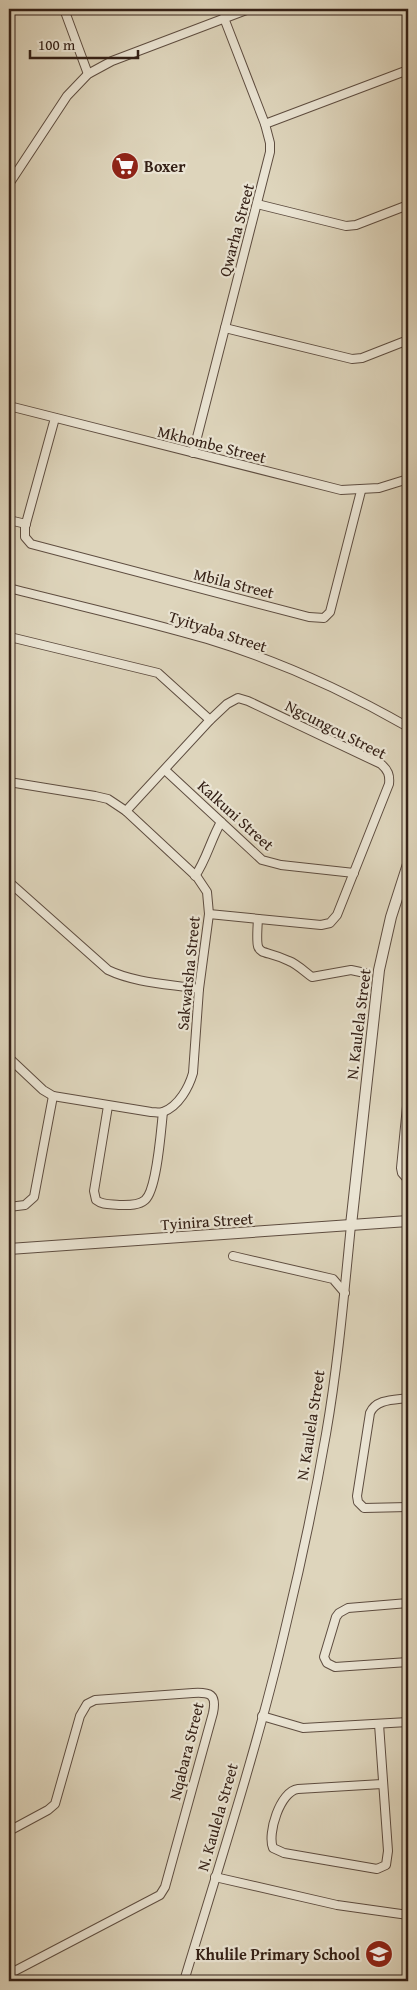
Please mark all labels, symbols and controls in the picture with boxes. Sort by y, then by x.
scale bar [30,28,138,60]
text: 100 m [38,34,76,55]
supermarket icon: Boxer [110,151,140,181]
place label: Boxer [144,154,186,178]
street label: Qwarha Street [212,180,260,279]
street label: Mkhombe Street [155,419,269,469]
street label: Mbila Street [191,561,277,605]
street label: Tyityaba Street [166,604,271,658]
street label: Ngcungcu Street [281,693,391,765]
street label: Kalkuni Street [192,774,280,856]
street label: Sakwatsha Street [170,914,206,1031]
street label: N. Kaulela Street [339,967,377,1081]
street label: Tyinira Street [160,1206,255,1236]
street label: N. Kaulela Street [289,1368,331,1482]
street label: Nqabara Street [162,1699,210,1803]
street label: N. Kaulela Street [190,1760,244,1874]
school or university icon: Khulile Primary School [364,1939,394,1969]
place label: Khulile Primary School [195,1942,360,1966]

